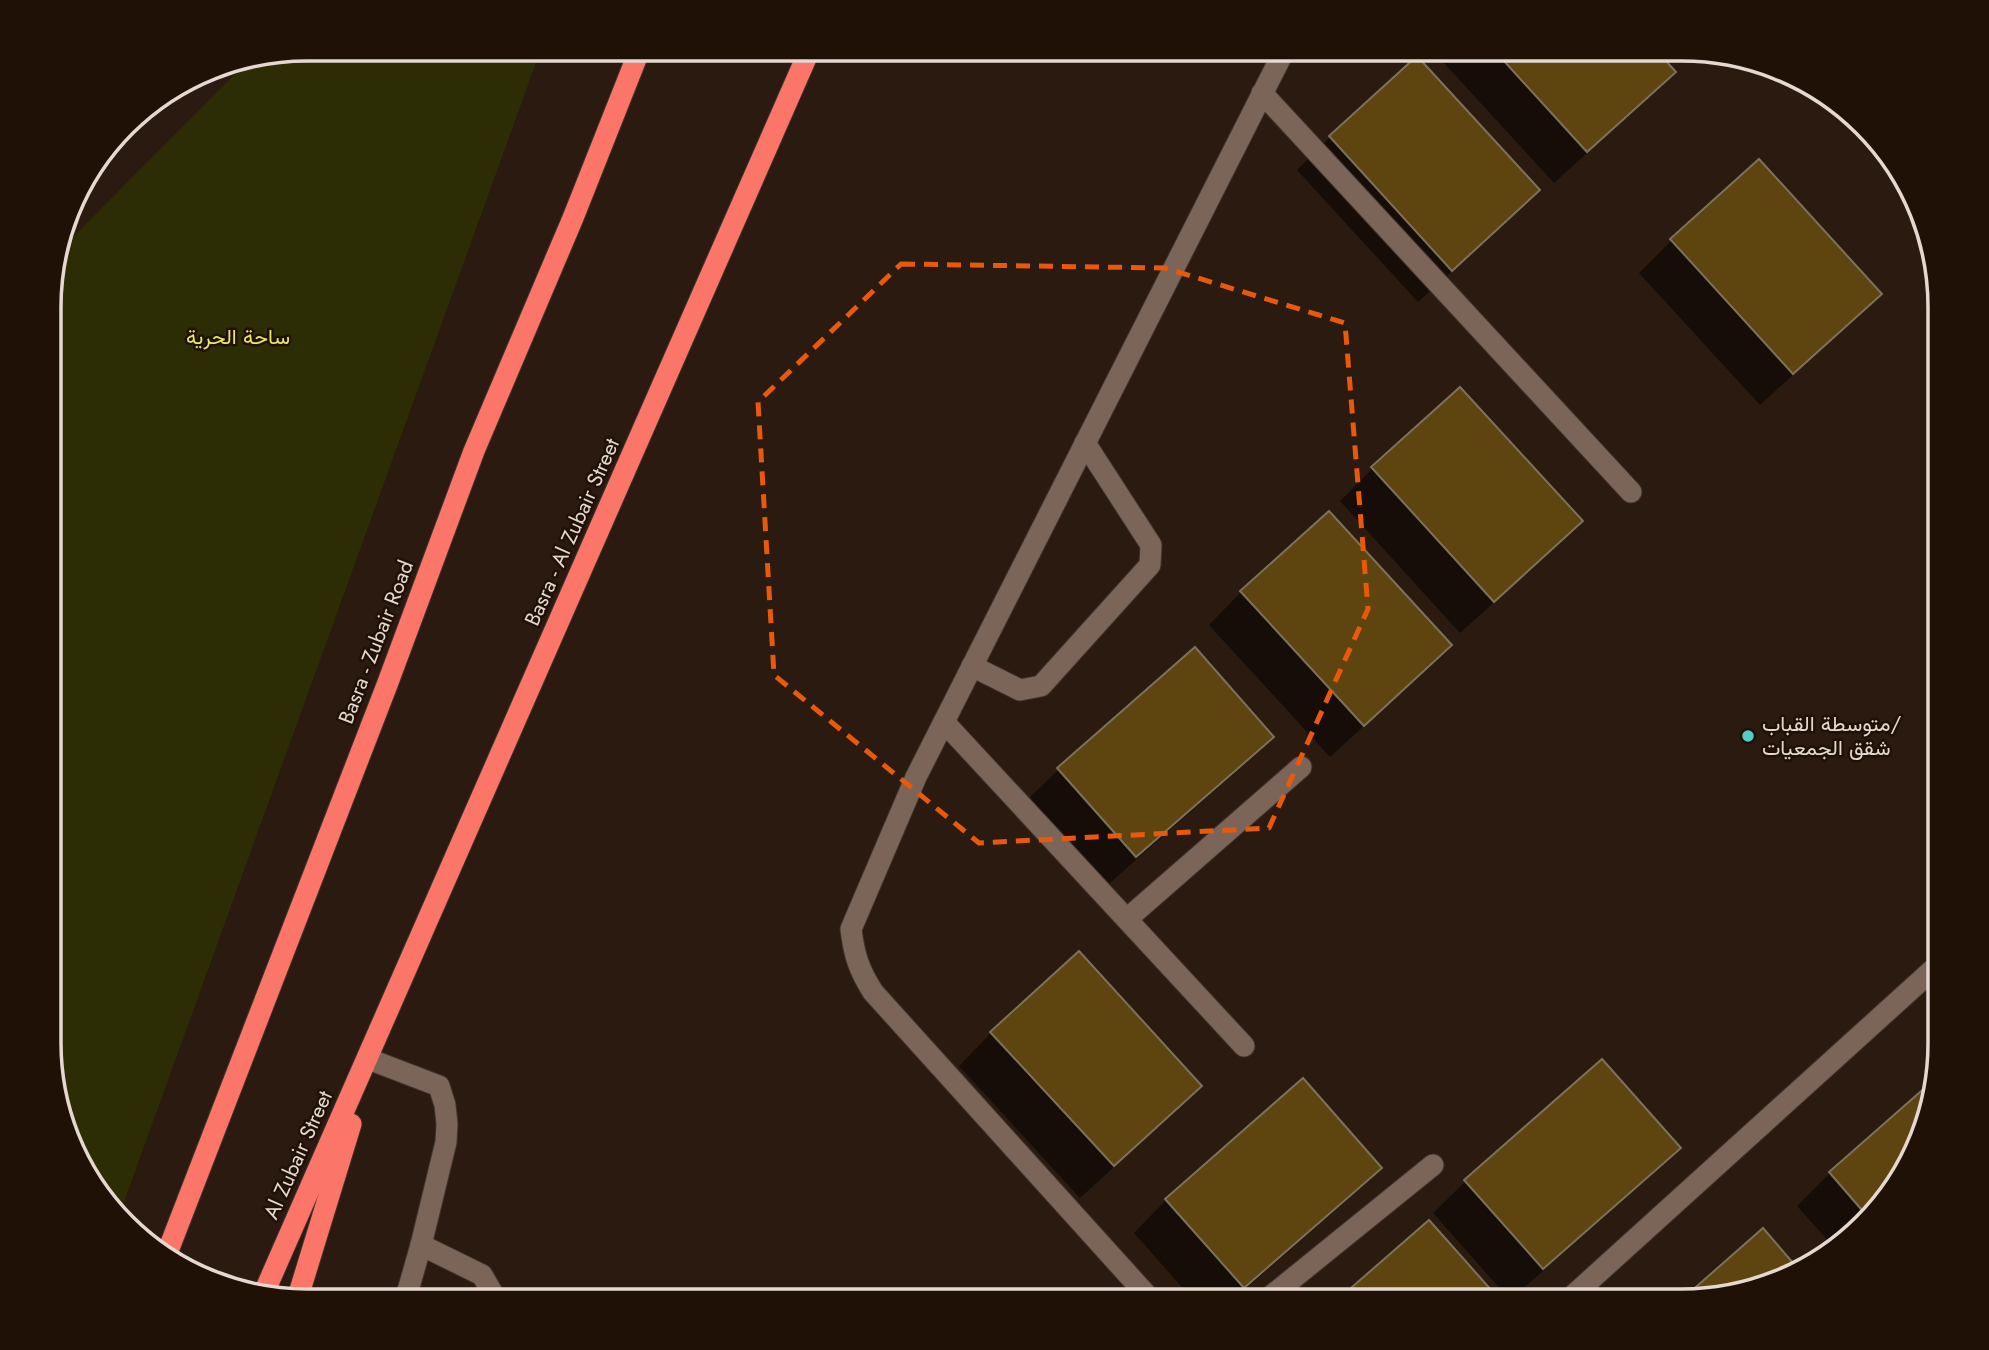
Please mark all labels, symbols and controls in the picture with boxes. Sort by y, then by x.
park label: ساحة الحرية [186,322,290,352]
street label: Basra - Al Zubair Street [517,433,627,631]
street label: Basra - Zubair Road [331,556,421,728]
place label: متوسطة القباب/ شقق الجمعيات [1762,709,1902,763]
marker: متوسطة القباب/ شقق الجمعيات [1740,728,1756,744]
street label: Al Zubair Street [256,1086,340,1224]

